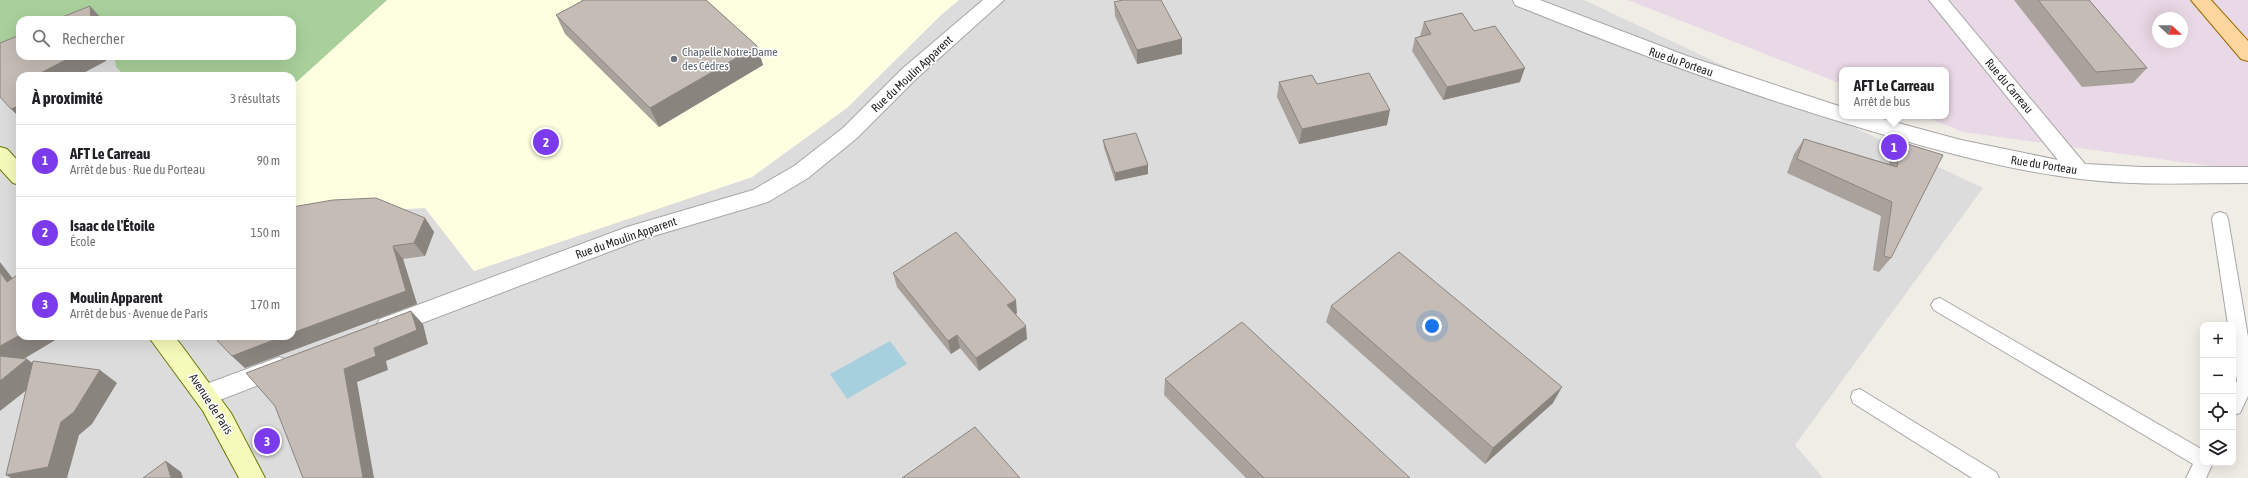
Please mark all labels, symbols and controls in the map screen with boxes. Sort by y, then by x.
north arrow [2152,12,2188,48]
search box [16,16,296,60]
icon: search [30,27,52,49]
text: Rechercher [62,30,124,47]
street label: Rue du Moulin Apparent [868,32,956,115]
street label: Rue du Porteau [1647,44,1715,80]
place label: Chapelle Notre-Dame des Cèdres [682,45,778,73]
marker: Chapelle Notre-Dame des Cèdres [669,54,679,64]
street label: Rue du Carreau [1982,56,2036,116]
popup [1839,67,1949,119]
text: AFT Le Carreau [1854,77,1934,94]
text: À proximité [32,88,103,108]
text: 3 résultats [230,91,280,106]
text: Arrêt de bus [1854,94,1910,109]
pin: 2 [533,127,559,157]
pin: 1 [1881,132,1907,162]
text: AFT Le Carreau [70,145,150,162]
text: 1 [42,153,48,168]
text: 90 m [257,153,280,168]
street label: Rue du Porteau [2010,153,2078,177]
text: Arrêt de bus · Rue du Porteau [70,162,205,177]
street label: Rue du Moulin Apparent [574,214,679,262]
text: Isaac de l'Étoile [70,217,155,234]
text: 2 [42,225,48,240]
text: 150 m [251,225,280,240]
text: École [70,234,96,249]
text: Moulin Apparent [70,289,162,306]
text: 3 [42,297,48,312]
text: 170 m [251,297,280,312]
text: Arrêt de bus · Avenue de Paris [70,306,208,321]
your location [1422,316,1442,336]
map controls [2200,322,2236,466]
button: + [2200,322,2236,358]
button: − [2200,358,2236,394]
street label: Avenue de Paris [186,371,236,437]
button: locate [2200,394,2236,430]
pin: 3 [254,426,280,456]
button: layers [2200,430,2236,466]

